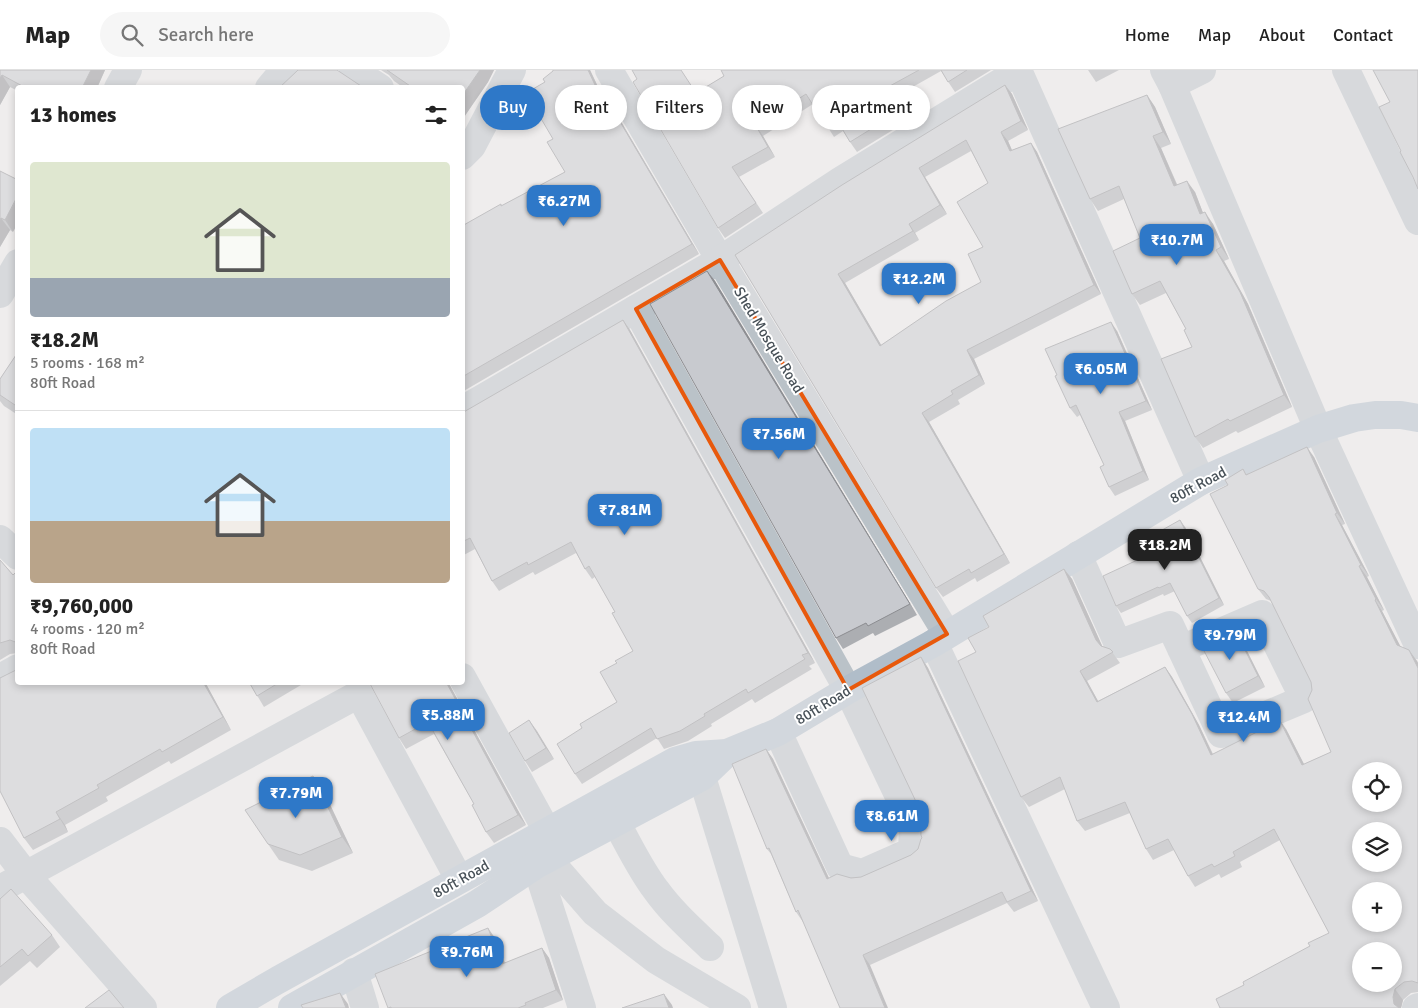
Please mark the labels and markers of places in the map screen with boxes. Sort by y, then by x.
pin: ₹6.27M [523,184,605,227]
pin: ₹10.7M [1136,224,1218,266]
pin: ₹12.2M [878,262,960,305]
pin: ₹6.05M [1060,352,1142,395]
pin: ₹7.56M [738,418,820,460]
pin: ₹7.81M [584,494,666,536]
pin: ₹18.2M [1124,528,1206,571]
pin: ₹9.79M [1189,618,1271,661]
pin: ₹5.88M [407,698,489,741]
pin: ₹12.4M [1203,700,1285,743]
pin: ₹7.79M [255,776,337,819]
pin: ₹8.61M [851,800,933,842]
pin: ₹9.76M [426,936,508,978]

